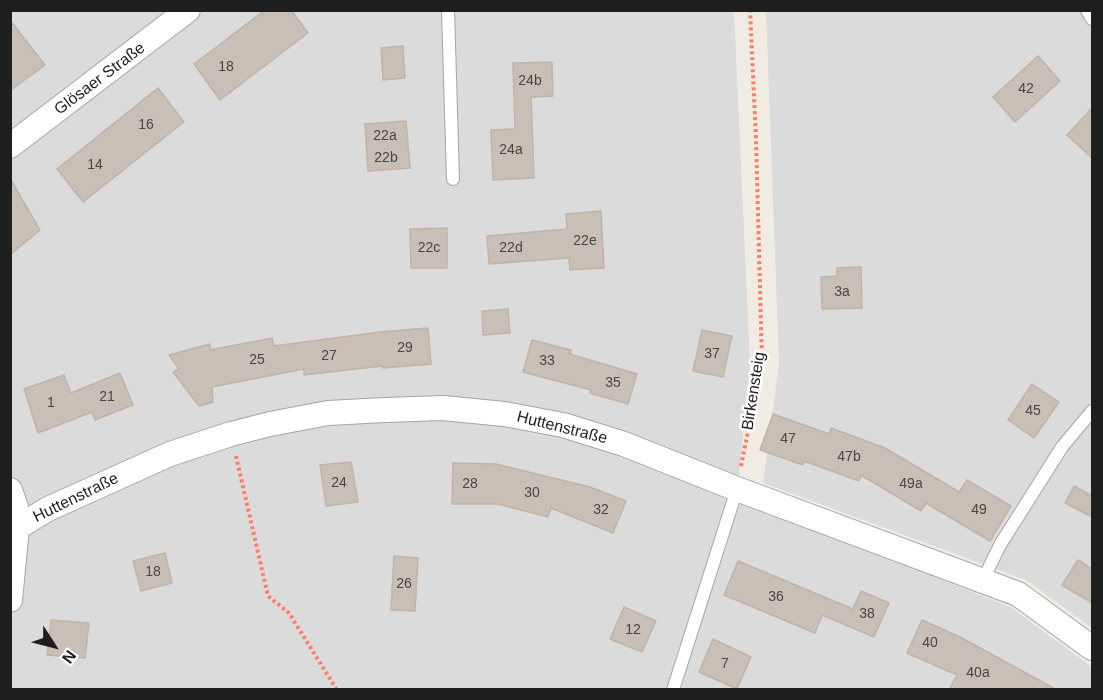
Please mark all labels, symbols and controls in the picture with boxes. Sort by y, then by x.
street label: Glösaer Straße [51,39,149,119]
house number: 18 [218,59,234,75]
house number: 24b [518,73,542,89]
house number: 42 [1018,81,1034,97]
house number: 16 [138,117,154,133]
house number: 22a [373,128,397,144]
house number: 24a [499,142,523,158]
house number: 22b [374,150,398,166]
house number: 14 [87,157,103,173]
house number: 22e [573,233,597,249]
house number: 22c [418,240,440,256]
house number: 22d [499,240,523,256]
house number: 3a [834,284,850,300]
house number: 29 [397,340,413,356]
house number: 37 [704,346,720,362]
house number: 27 [321,348,337,364]
street label: Birkensteig [738,350,770,432]
house number: 25 [249,352,265,368]
house number: 33 [539,353,555,369]
house number: 35 [605,375,621,391]
house number: 21 [99,389,115,405]
house number: 1 [47,395,55,411]
house number: 45 [1025,403,1041,419]
street label: Huttenstraße [515,407,609,449]
house number: 47 [780,431,796,447]
house number: 47b [837,449,861,465]
street label: Huttenstraße [30,469,122,527]
house number: 24 [331,475,347,491]
house number: 28 [462,476,478,492]
house number: 49a [899,476,923,492]
house number: 30 [524,485,540,501]
house number: 32 [593,502,609,518]
house number: 49 [971,502,987,518]
house number: 18 [145,564,161,580]
house number: 26 [396,576,412,592]
house number: 36 [768,589,784,605]
house number: 38 [859,606,875,622]
north arrow [24,616,84,676]
house number: 12 [625,622,641,638]
house number: 40 [922,635,938,651]
text: N [59,647,79,667]
house number: 7 [721,656,729,672]
house number: 40a [966,665,990,681]

